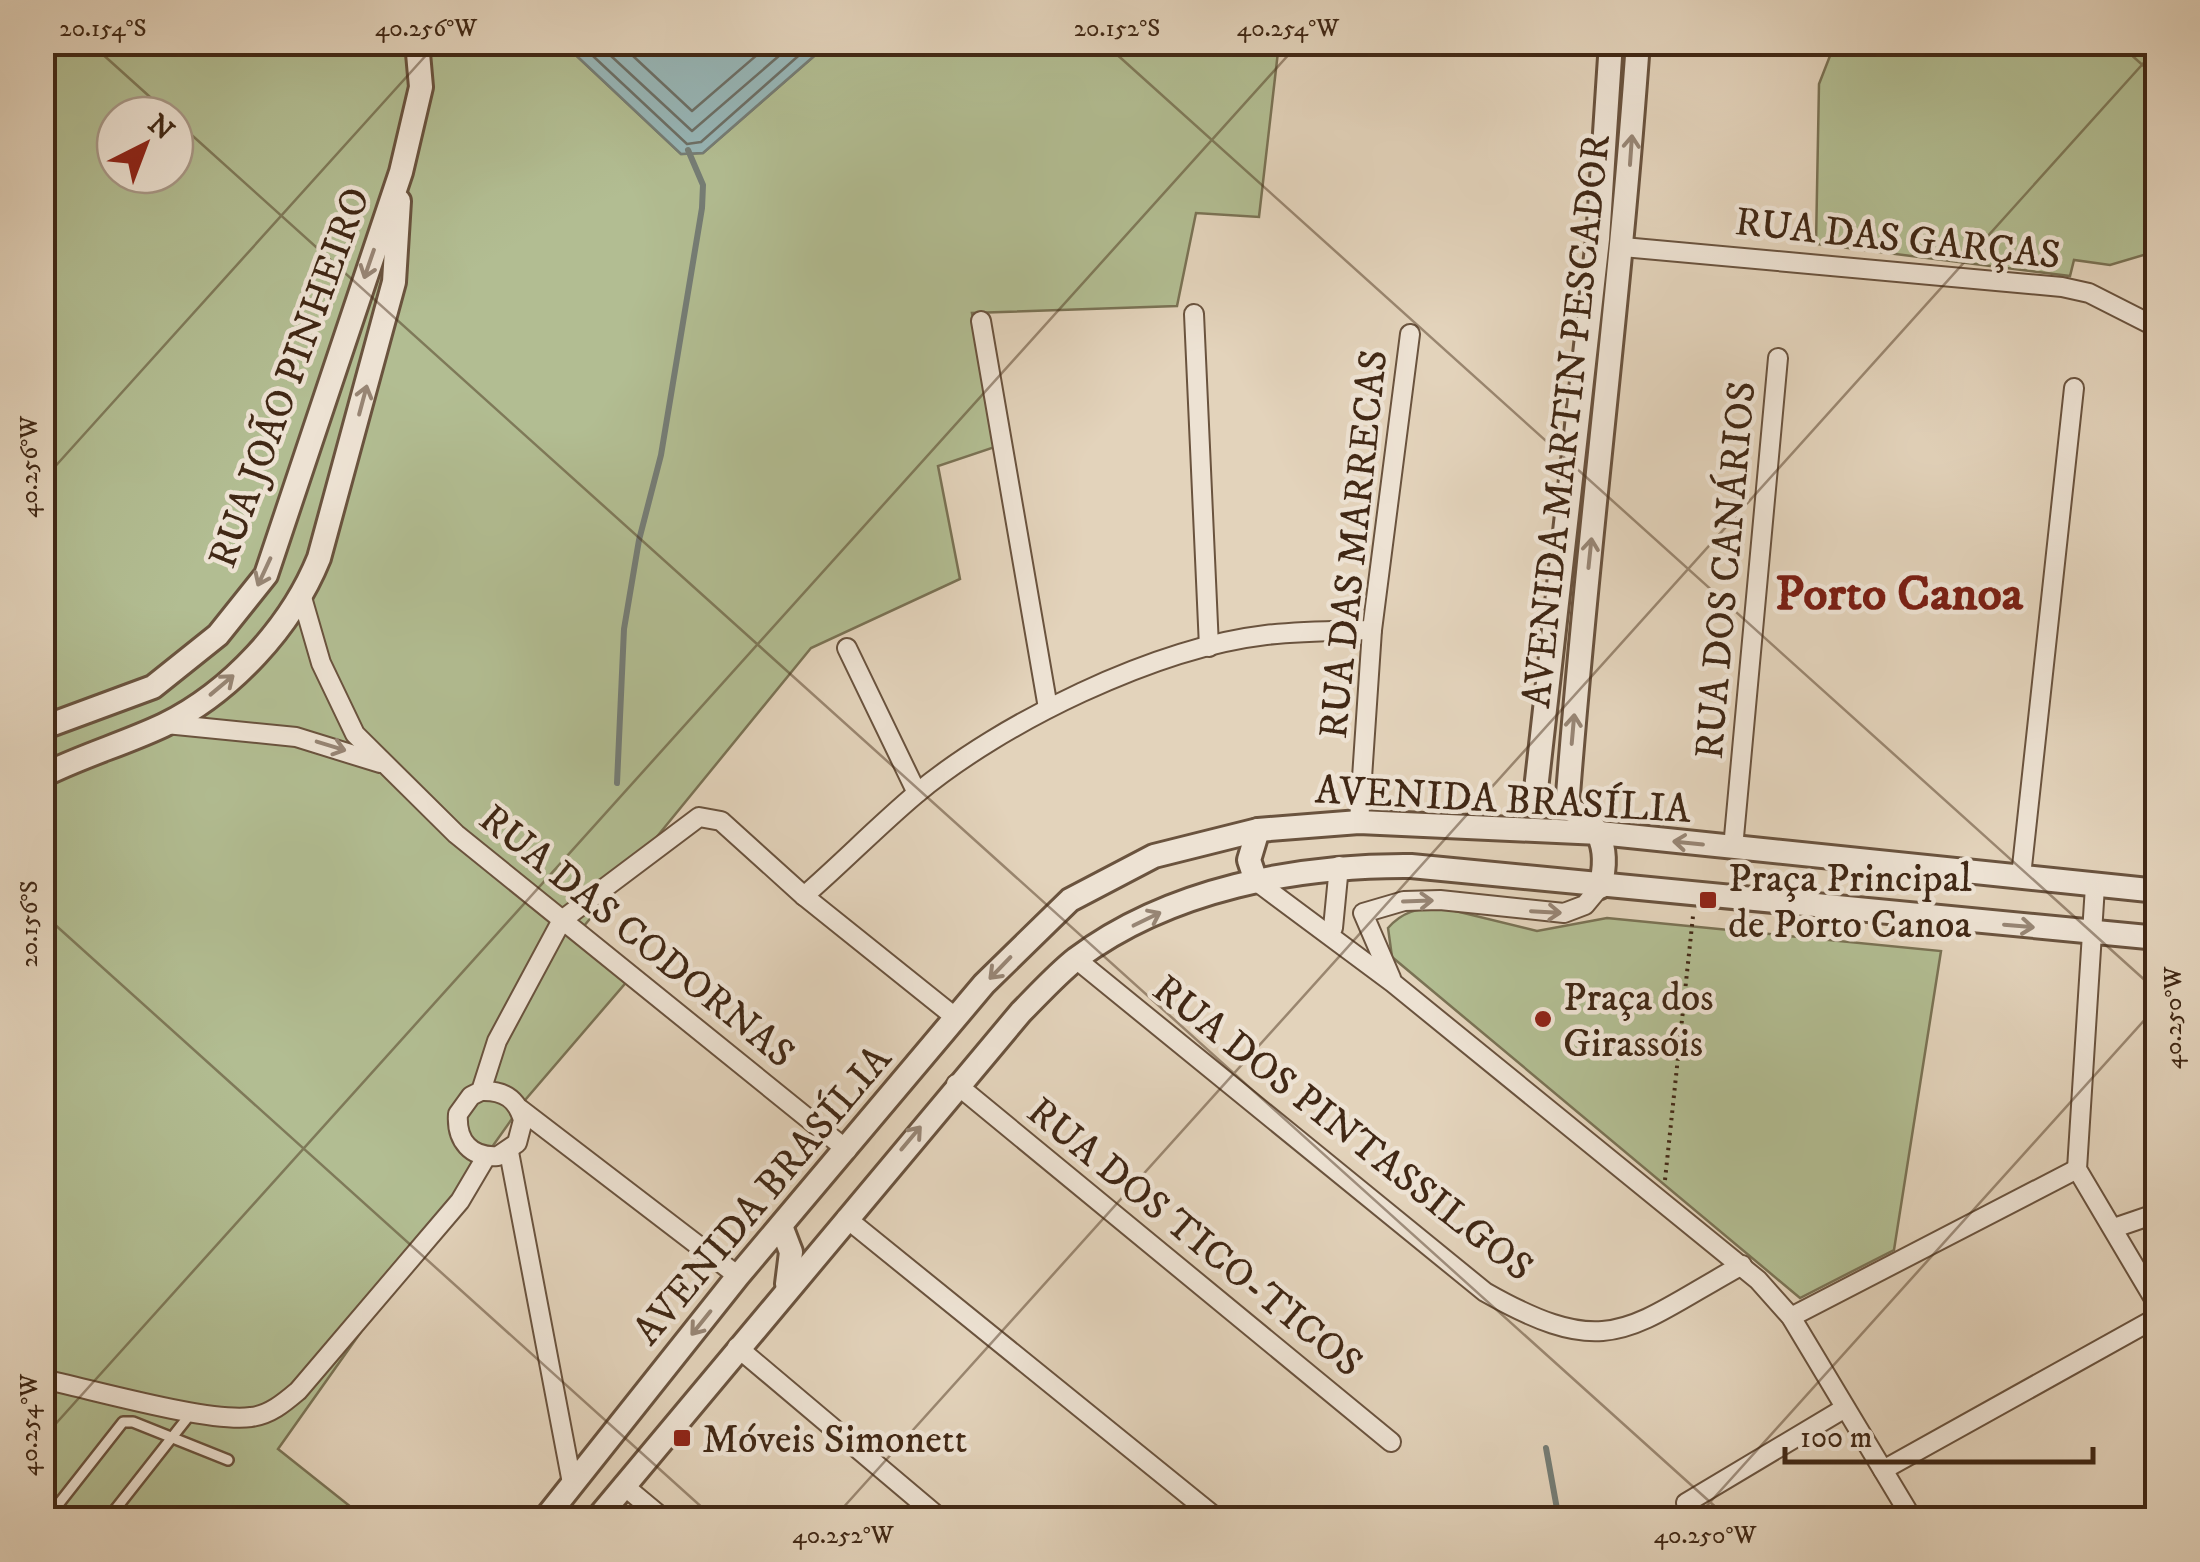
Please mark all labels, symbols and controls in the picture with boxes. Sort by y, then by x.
text: 20.154°S [59,13,147,44]
text: 40.256°W [375,13,478,44]
text: 20.152°S [1074,13,1160,44]
text: 40.254°W [1237,13,1340,44]
north arrow [95,95,195,195]
text: N [140,107,181,148]
street label: AVENIDA MARTIN PESCADOR [1513,132,1623,711]
one-way arrow [1621,134,1640,167]
street label: RUA JOÃO PINHEIRO [198,181,383,575]
street label: RUA DAS GARÇAS [1732,198,2063,282]
one-way arrow [358,248,376,280]
street label: RUA DAS MARRECAS [1310,347,1400,741]
street label: RUA DOS CANÁRIOS [1685,379,1768,761]
one-way arrow [354,385,373,417]
text: 40.256°W [14,415,45,518]
one-way arrow [1581,537,1600,570]
one-way arrow [254,556,273,586]
district label: Porto Canoa [1775,563,2024,626]
one-way arrow [209,674,235,696]
one-way arrow [1563,713,1582,745]
one-way arrow [315,738,346,756]
street label: AVENIDA BRASÍLIA [1314,765,1693,836]
street label: RUA DAS CODORNAS [468,795,804,1080]
one-way arrow [1672,833,1704,852]
place label: Praça Principal de Porto Canoa [1728,855,1972,951]
text: 20.156°S [14,880,45,968]
marker: Praça Principal de Porto Canoa [1697,889,1719,911]
one-way arrow [1402,891,1434,910]
one-way arrow [1530,903,1562,922]
one-way arrow [1131,909,1161,928]
one-way arrow [2002,917,2035,936]
one-way arrow [988,955,1012,979]
street label: RUA DOS PINTASSILGOS [1142,965,1542,1294]
text: 40.250°W [2158,966,2189,1069]
place label: Praça dos Girassóis [1563,974,1714,1070]
marker: Praça dos Girassóis [1532,1008,1554,1030]
street label: AVENIDA BRASÍLIA [623,1035,904,1356]
street label: RUA DOS TICO-TICOS [1016,1088,1372,1389]
one-way arrow [900,1126,922,1152]
one-way arrow [690,1310,712,1336]
text: 40.254°W [14,1373,45,1476]
scale bar [1785,1402,2092,1464]
place label: Móveis Simonett [702,1416,967,1466]
text: 100 m [1800,1420,1872,1457]
marker: Móveis Simonett [671,1427,693,1449]
text: 40.252°W [792,1520,895,1551]
text: 40.250°W [1654,1520,1757,1551]

